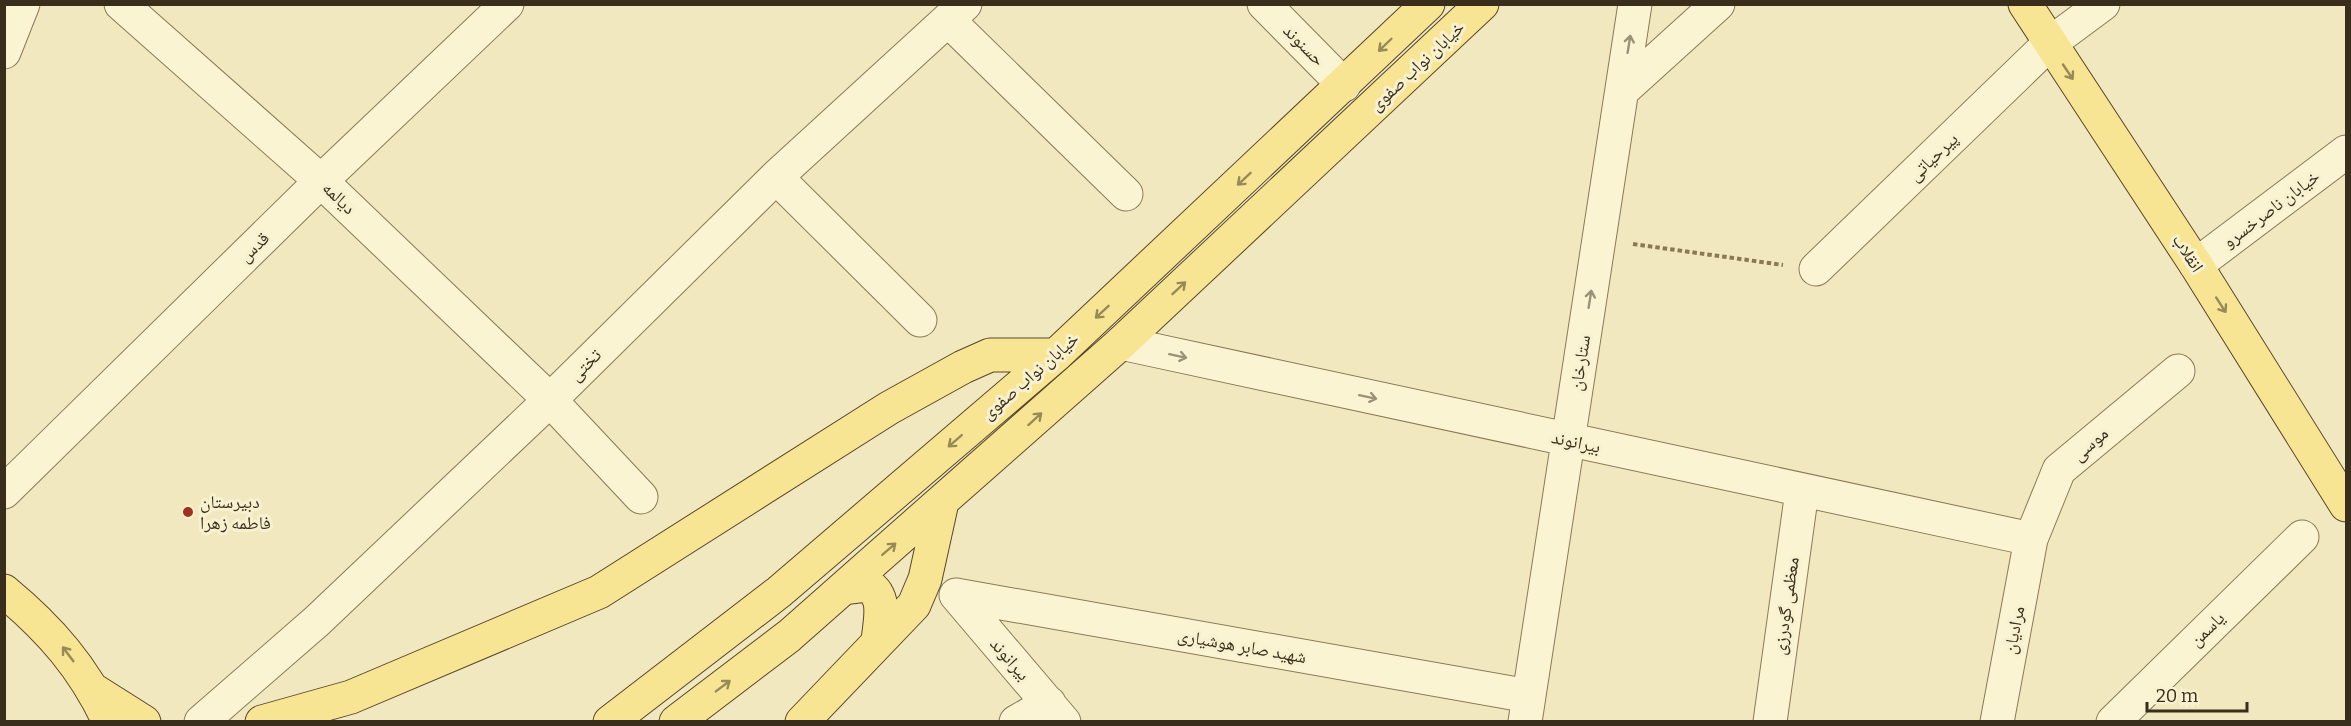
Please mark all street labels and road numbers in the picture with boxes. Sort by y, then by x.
street label: خیابان نواب صفوی [1365,16,1469,116]
street label: حسنوند [1278,19,1330,71]
street label: پیرحیاتی [1903,128,1963,186]
street label: خیابان ناصرخسرو [2218,165,2324,253]
street label: دیالمه [318,177,360,219]
street label: قدس [234,227,274,267]
street label: انقلاب [2168,230,2208,276]
street label: خیابان نواب صفوی [977,328,1083,424]
street label: ستارخان [1565,333,1595,393]
street label: تختی [564,344,606,386]
street label: موسی [2067,422,2113,466]
street label: بیرانوند [1549,426,1603,458]
street label: معظمی گودرزی [1768,556,1804,656]
street label: مرادیان [1999,604,2029,656]
street label: یاسمن [2185,607,2229,651]
street label: شهید صابر هوشیاری [1176,624,1308,668]
street label: بیرانوند [985,633,1035,685]

